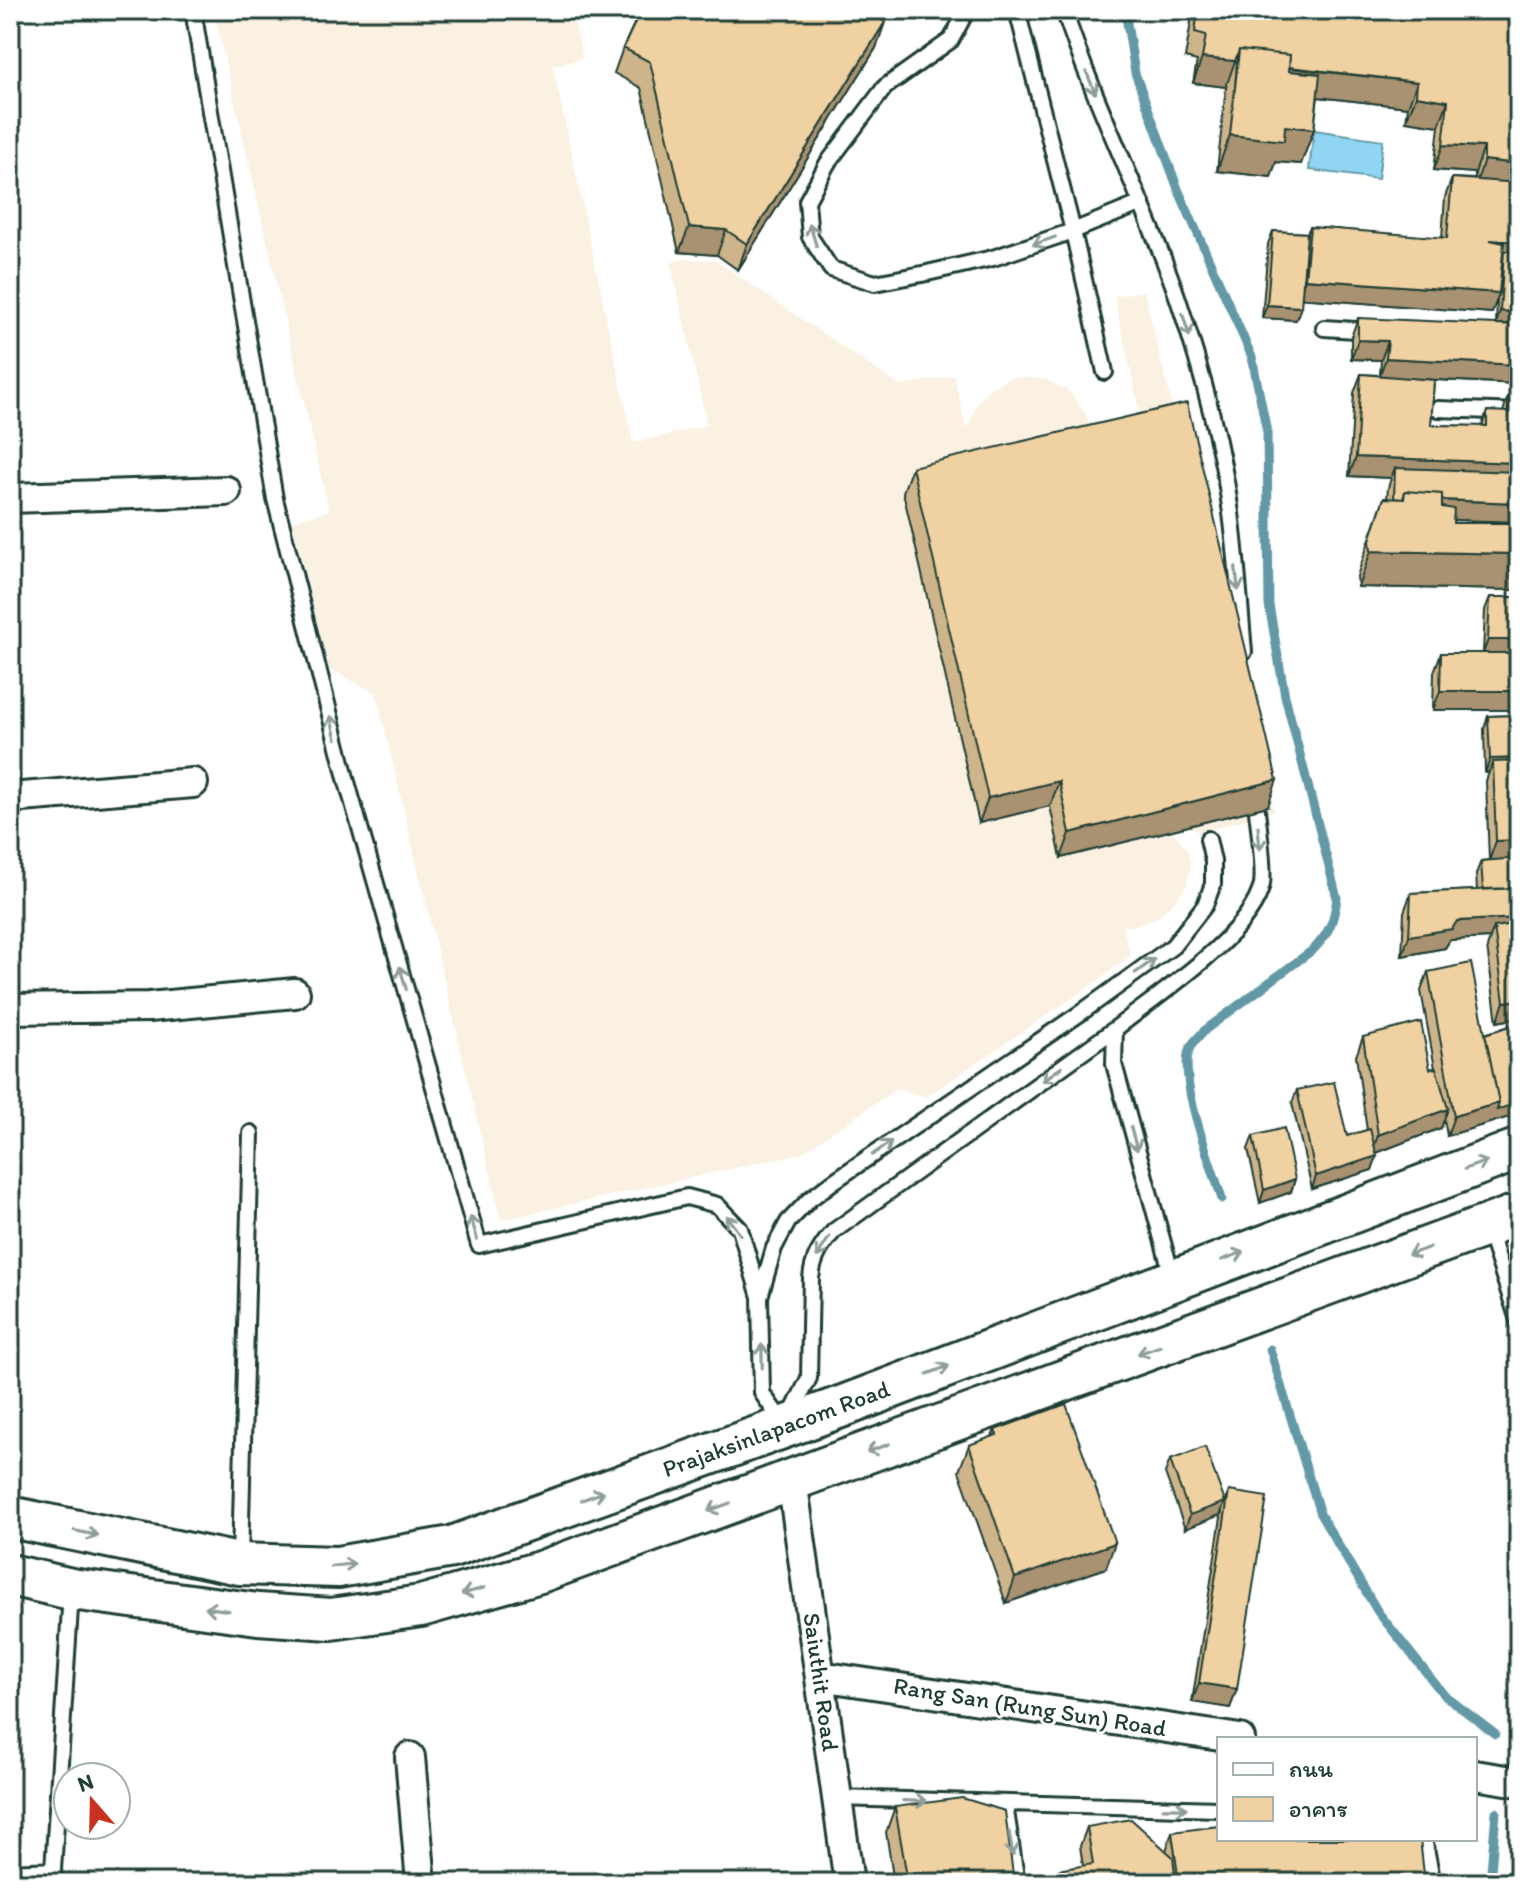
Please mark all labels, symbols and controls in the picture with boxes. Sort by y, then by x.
one-way arrow [1084,70,1099,95]
one-way arrow [804,223,819,248]
one-way arrow [1032,235,1056,249]
one-way arrow [1180,312,1194,337]
one-way arrow [1229,565,1244,592]
one-way arrow [325,715,340,741]
one-way arrow [1252,824,1267,851]
one-way arrow [1134,958,1156,975]
one-way arrow [395,965,410,991]
one-way arrow [1041,1066,1063,1082]
one-way arrow [1128,1125,1143,1151]
one-way arrow [870,1140,892,1156]
one-way arrow [1463,1157,1488,1172]
one-way arrow [466,1215,481,1241]
one-way arrow [725,1215,742,1236]
one-way arrow [814,1235,831,1257]
one-way arrow [1407,1244,1432,1259]
one-way arrow [1220,1248,1245,1263]
one-way arrow [754,1343,769,1370]
one-way arrow [1137,1343,1162,1358]
one-way arrow [925,1362,949,1376]
street label: Prajaksinlapacom Road [658,1374,893,1483]
one-way arrow [866,1442,891,1457]
one-way arrow [580,1488,604,1502]
one-way arrow [707,1500,732,1515]
one-way arrow [73,1526,99,1541]
one-way arrow [329,1558,356,1573]
one-way arrow [461,1585,486,1599]
one-way arrow [204,1601,230,1616]
street label: Saiuthit Road [797,1611,846,1753]
street label: Rang San (Rung Sun) Road [892,1671,1169,1742]
legend [1217,1737,1477,1841]
text: ถนน [1289,1754,1333,1783]
north arrow [52,1761,132,1841]
text: N [74,1767,97,1798]
one-way arrow [901,1794,928,1809]
text: อาคาร [1289,1794,1348,1823]
one-way arrow [1161,1801,1188,1816]
one-way arrow [1004,1831,1019,1856]

